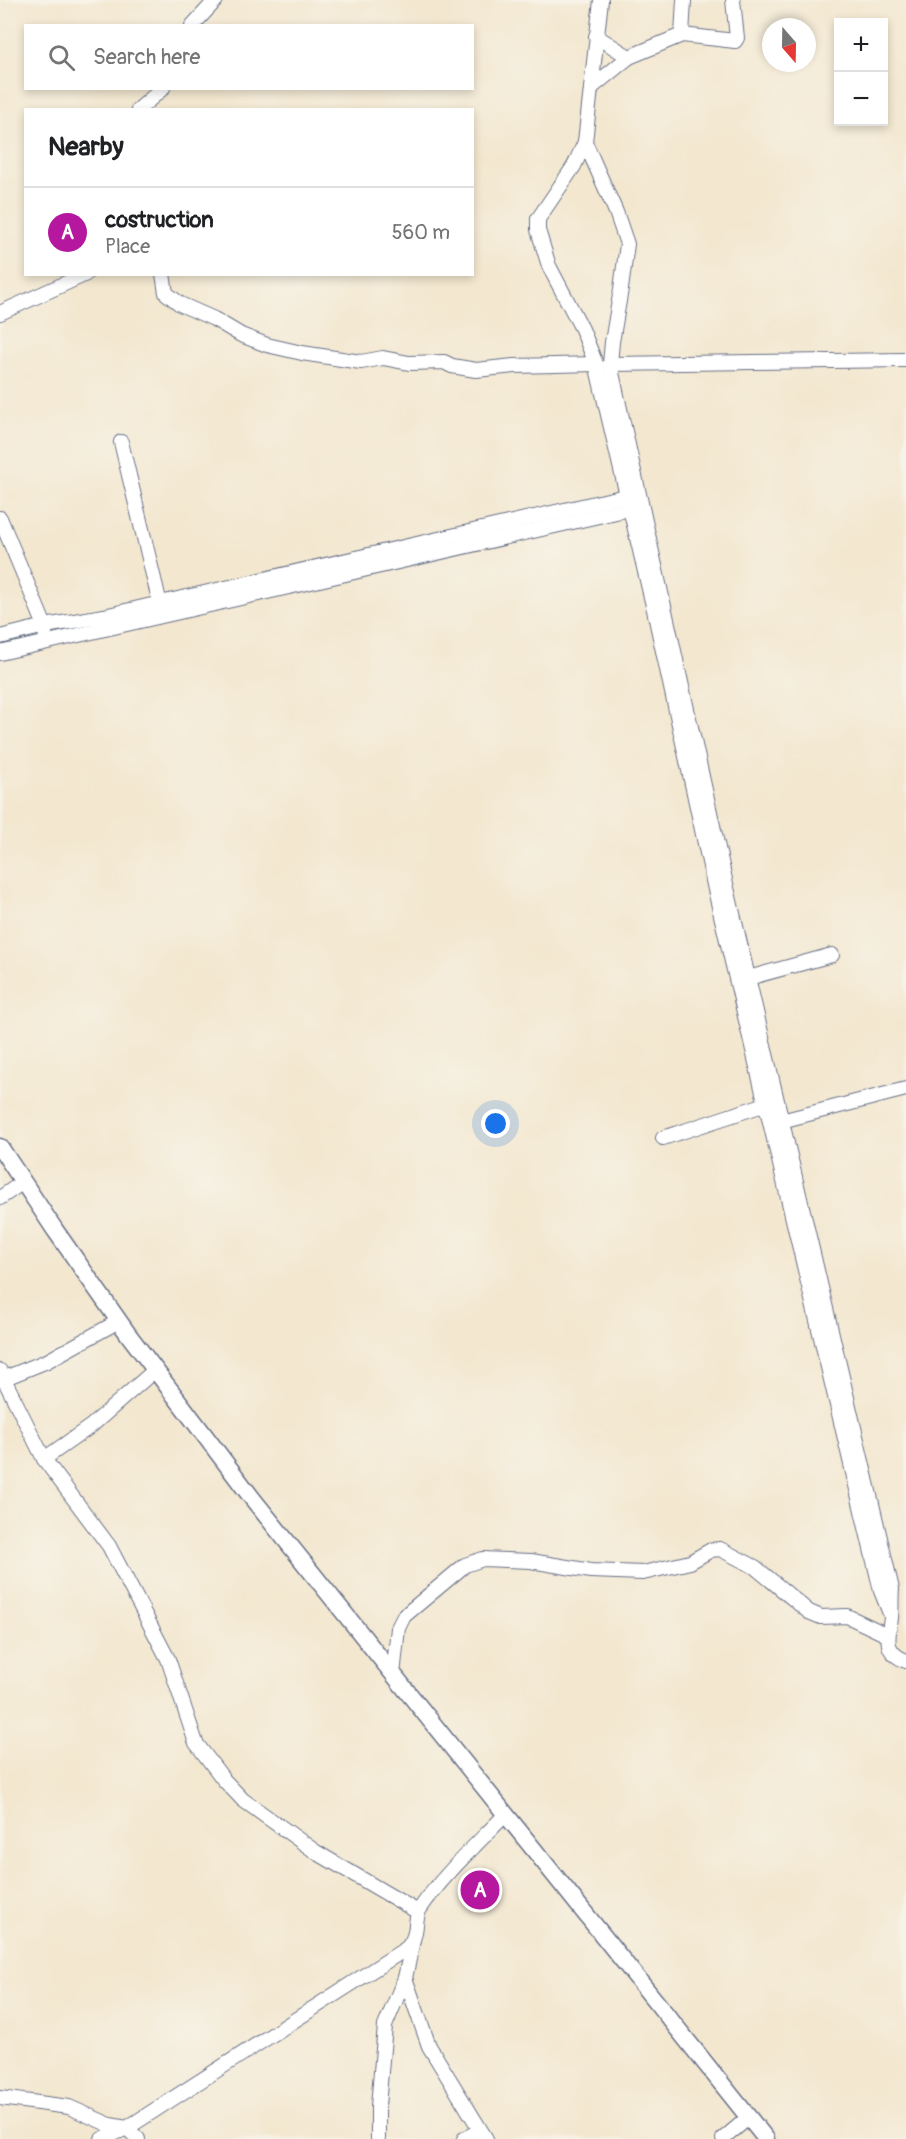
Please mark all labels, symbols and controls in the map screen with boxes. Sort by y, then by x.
north arrow [762,18,816,72]
map controls [834,18,888,126]
button: + [834,18,888,72]
search box [24,24,474,90]
icon: search [45,41,78,74]
text: Search here [93,43,200,71]
button: − [834,72,888,126]
text: Nearby [48,131,124,163]
text: costruction [105,206,214,234]
text: A [61,220,74,245]
text: 560 m [392,220,450,245]
text: Place [105,234,150,259]
your location [481,1109,510,1138]
pin: A [460,1868,500,1912]

